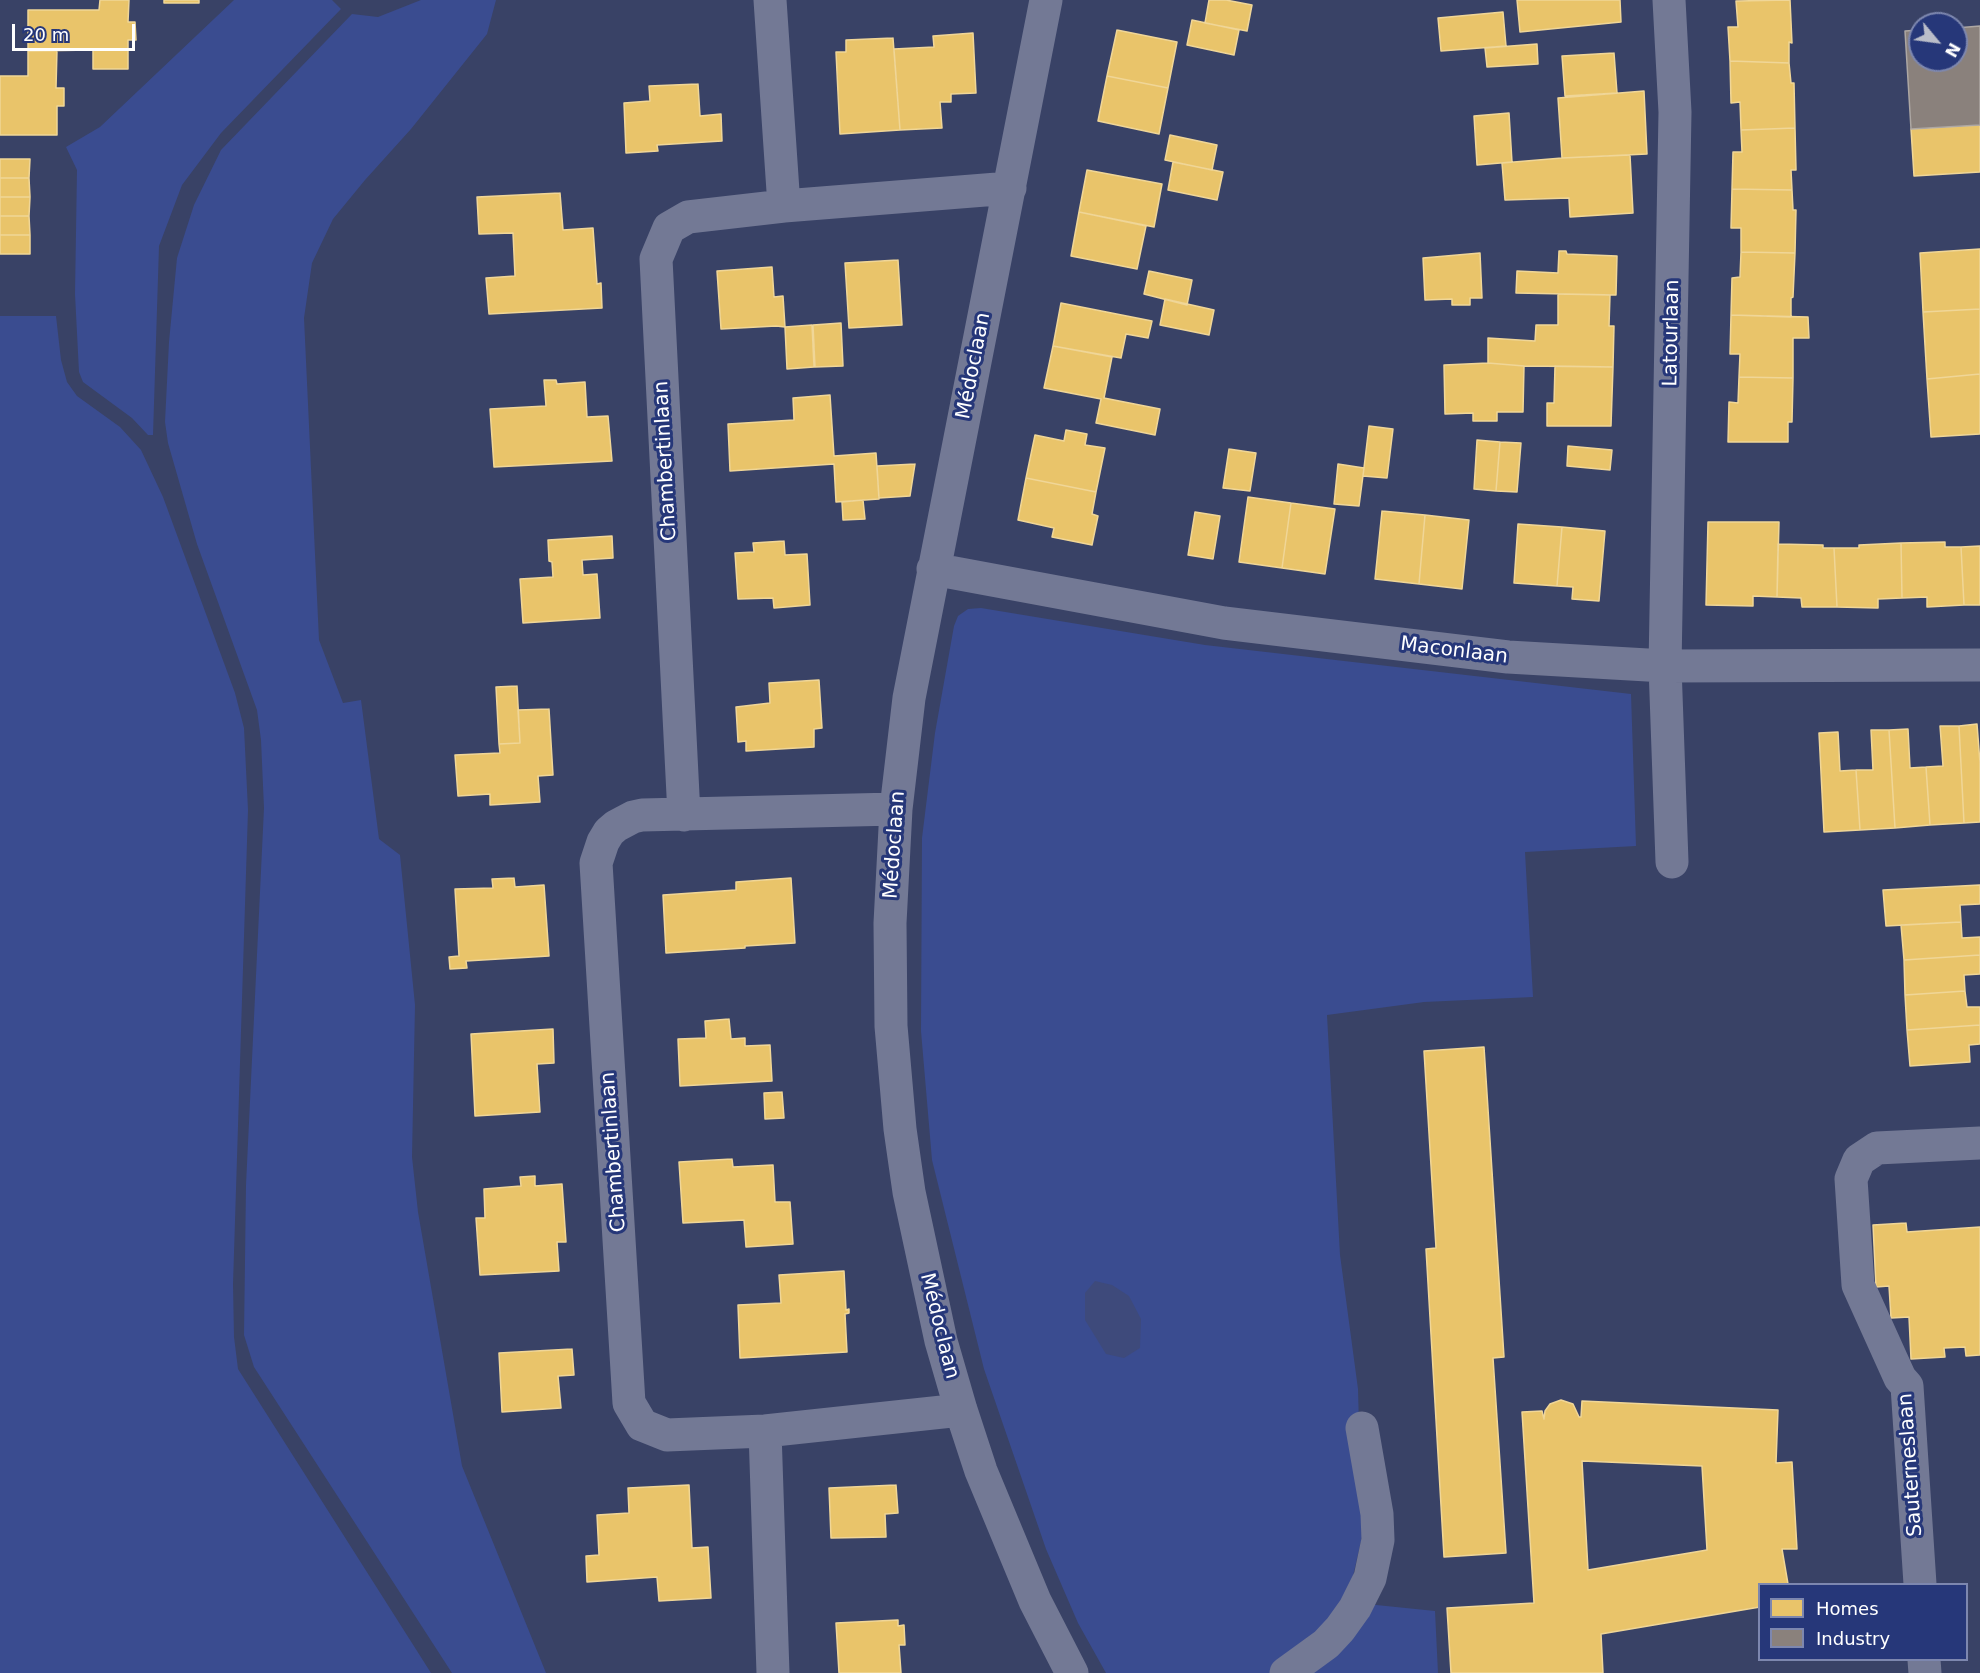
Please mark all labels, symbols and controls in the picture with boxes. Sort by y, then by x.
scale bar [15,12,138,50]
north arrow [1908,12,1968,72]
text: 20 m [23,24,69,45]
text: N [1941,40,1964,60]
street label: Latourlaan [1659,279,1685,387]
street label: Médoclaan [952,311,996,421]
street label: Chambertinlaan [650,380,682,542]
street label: Maconlaan [1399,632,1509,670]
street label: Médoclaan [879,790,911,900]
street label: Chambertinlaan [596,1071,632,1233]
street label: Médoclaan [914,1271,964,1381]
street label: Sauterneslaan [1894,1392,1928,1538]
legend [1758,1583,1968,1661]
text: Homes [1816,1598,1879,1619]
text: Industry [1816,1628,1890,1649]

